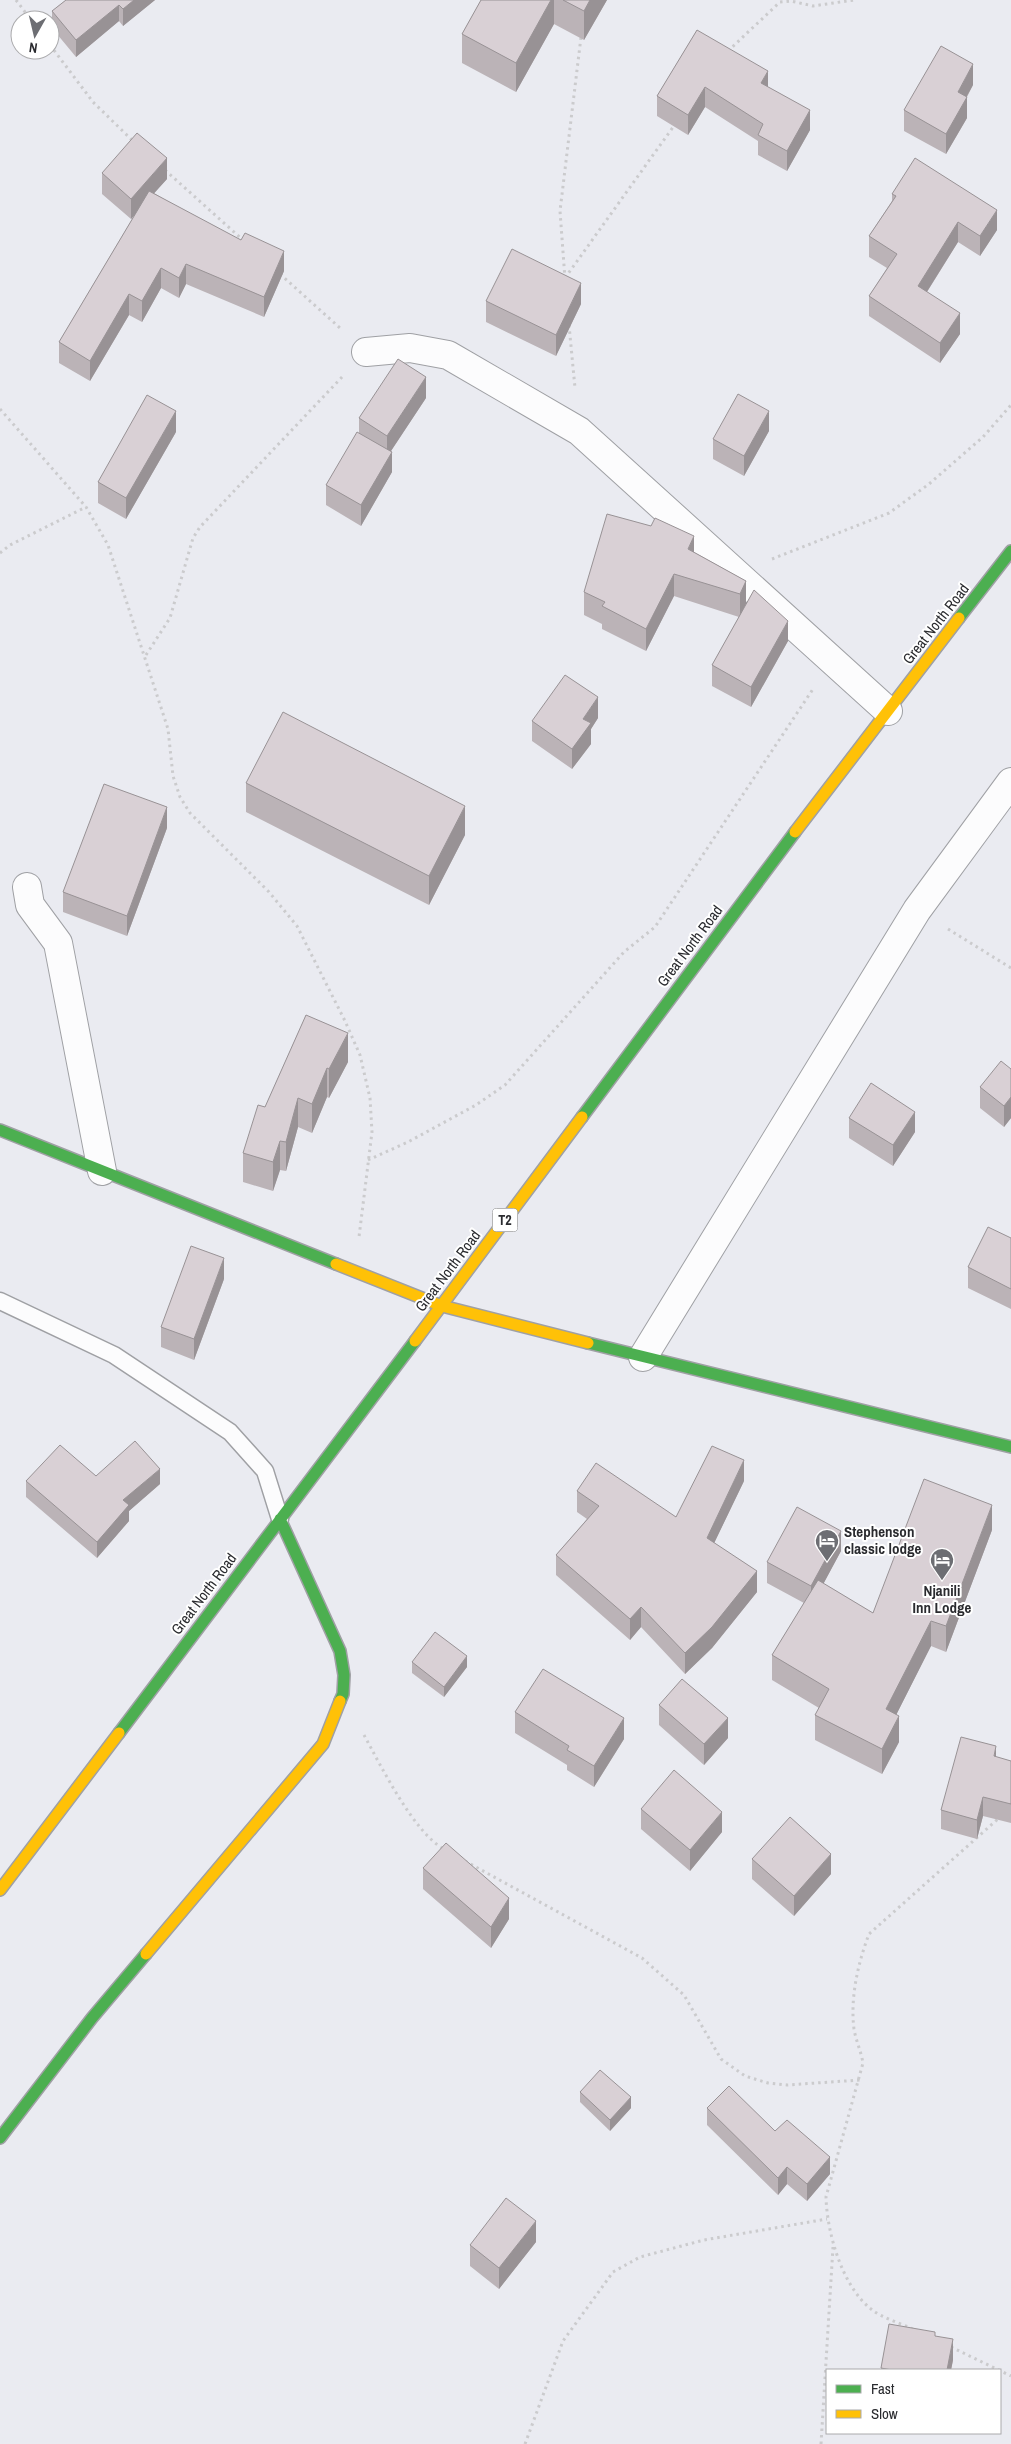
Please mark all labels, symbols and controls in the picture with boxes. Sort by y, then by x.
north arrow [10,10,60,60]
text: N [28,38,39,57]
street label: Great North Road [897,579,974,668]
street label: Great North Road [652,901,727,991]
road number: T2 [492,1208,518,1232]
street label: Great North Road [410,1226,485,1316]
place label: Stephenson classic lodge [844,1521,921,1559]
hotel icon: Stephenson classic lodge [814,1528,840,1562]
hotel icon: Njanili Inn Lodge [929,1547,955,1581]
street label: Great North Road [166,1549,241,1639]
place label: Njanili Inn Lodge [913,1580,972,1618]
legend [826,2369,1001,2434]
text: Fast [871,2378,895,2399]
text: Slow [871,2403,898,2424]

